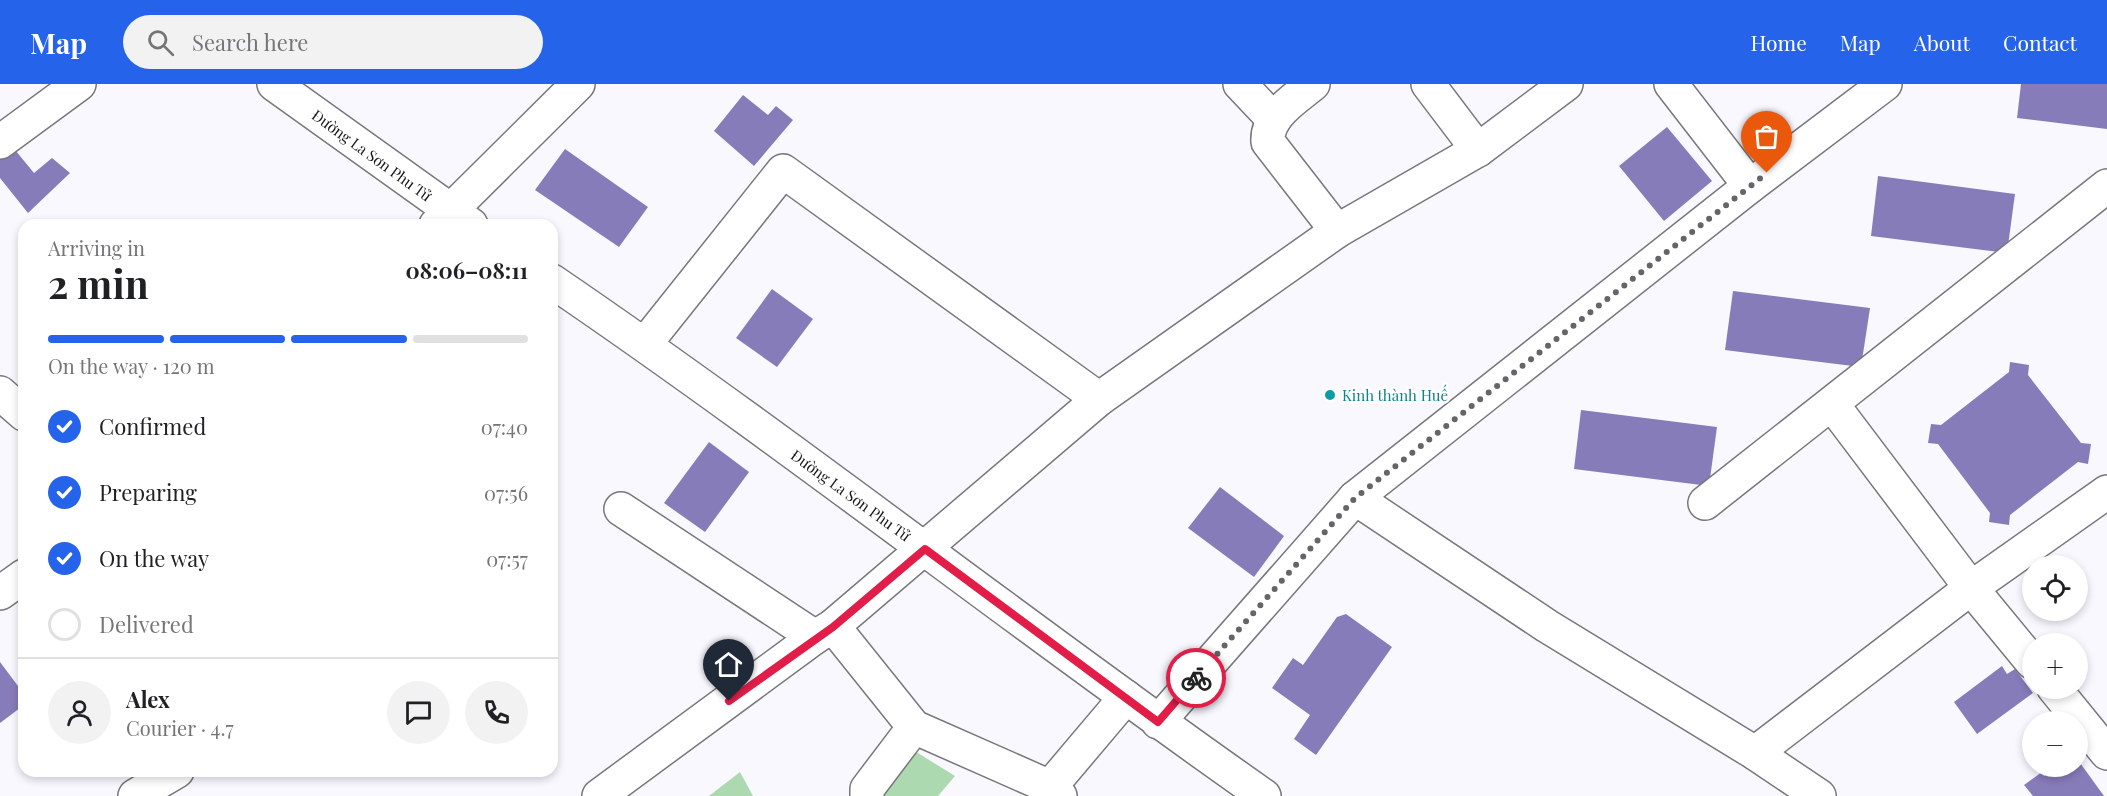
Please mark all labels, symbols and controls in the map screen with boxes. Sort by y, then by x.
search box [123,15,543,69]
text: Map [30,24,87,61]
icon: search [144,26,177,59]
text: Search here [192,27,308,57]
text: Home [1751,28,1807,56]
text: Map [1840,28,1881,56]
text: About [1914,28,1970,56]
text: Contact [2003,28,2077,56]
street label: Đường La Sơn Phu Tử [308,105,436,205]
pin [1741,111,1792,173]
icon: bag [1750,120,1783,153]
text: Arriving in [48,234,145,261]
text: 08:06–08:11 [406,255,528,285]
text: 2 min [48,257,149,309]
text: On the way · 120 m [48,352,215,379]
place label: Kinh thành Huế [1342,384,1448,405]
marker: Kinh thành Huế [1323,388,1337,402]
icon: check [48,410,81,443]
text: Confirmed [99,411,206,441]
text: 07:40 [481,413,528,440]
street label: Đường La Sơn Phu Tử [787,445,915,545]
icon: check [48,476,81,509]
text: Preparing [99,477,197,507]
text: 07:56 [484,479,528,506]
icon: check [48,542,81,575]
text: On the way [99,543,209,573]
text: 07:57 [486,545,528,572]
map controls [2022,555,2088,777]
button: locate [2022,555,2088,621]
text: Delivered [99,609,194,639]
button: + [2022,633,2088,699]
pin [703,639,754,701]
icon: home [712,648,745,681]
courier [1166,648,1226,708]
icon: bike [1180,662,1213,695]
button: person [48,681,111,744]
button: chat [387,681,450,744]
button: phone [465,681,528,744]
text: Alex [126,684,170,714]
button: − [2022,711,2088,777]
text: Courier · 4.7 [126,714,234,741]

